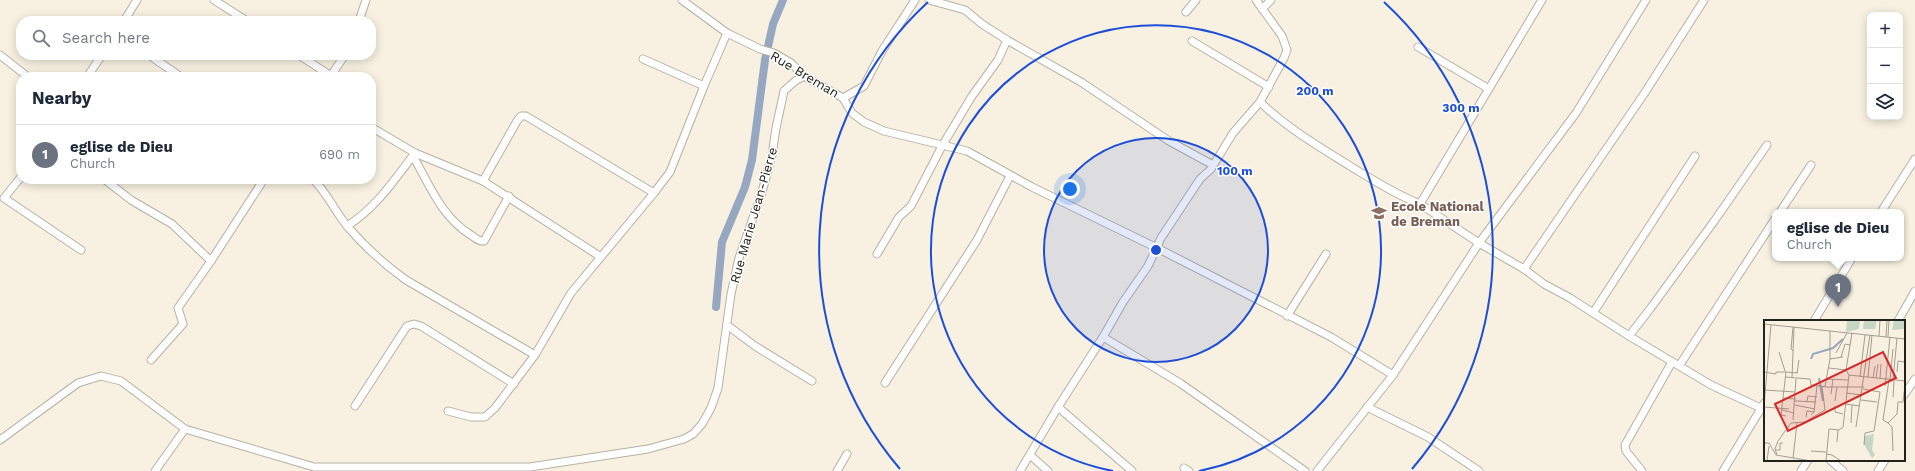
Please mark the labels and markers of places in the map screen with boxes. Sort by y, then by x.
place label: Ecole National de Breman [1391,199,1484,229]
school or university icon: Ecole National de Breman [1370,204,1388,222]
centre of rings [1149,243,1163,257]
pin: 1 [1825,274,1851,307]

